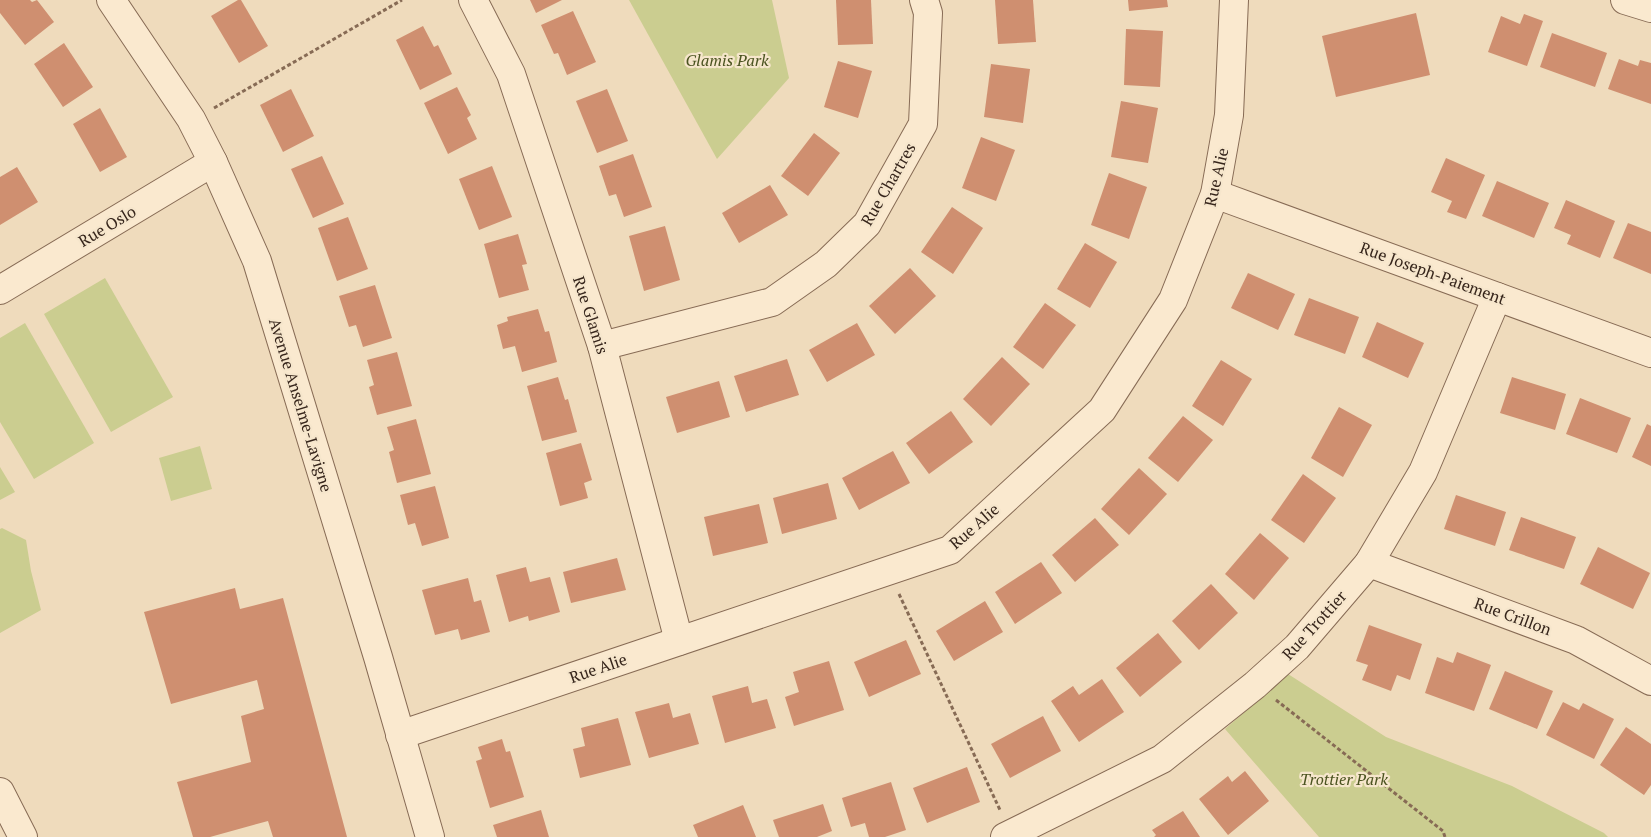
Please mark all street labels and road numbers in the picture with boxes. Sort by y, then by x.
street label: Rue Chartres [855,138,921,229]
street label: Rue Alie [1199,145,1233,209]
street label: Rue Oslo [74,200,140,252]
street label: Rue Joseph-Paiement [1357,236,1509,310]
street label: Rue Glamis [568,273,614,357]
street label: Avenue Anselme-Lavigne [264,315,338,495]
street label: Rue Alie [944,498,1004,554]
street label: Rue Trottier [1277,585,1352,664]
street label: Rue Crillon [1471,592,1555,640]
street label: Rue Alie [566,648,630,688]

